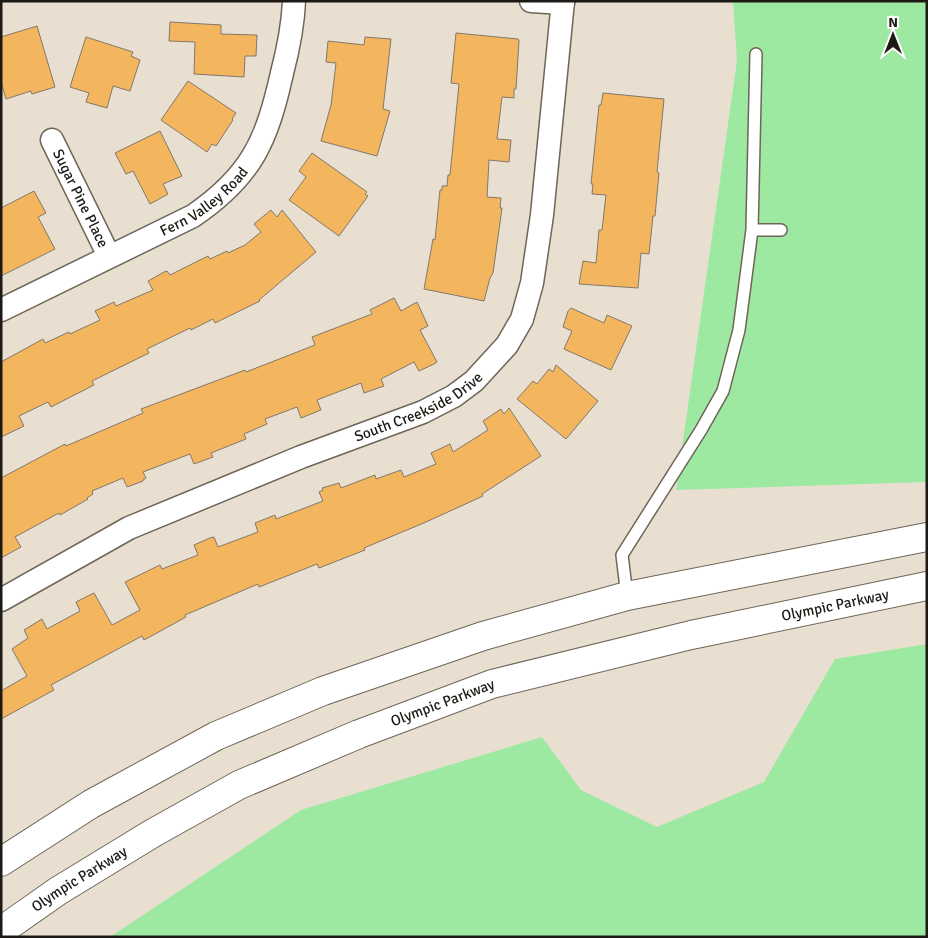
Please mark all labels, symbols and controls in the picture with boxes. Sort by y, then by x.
north arrow [868,10,918,60]
text: N [888,14,898,31]
street label: Sugar Pine Place [49,146,112,251]
street label: Fern Valley Road [157,163,252,240]
street label: South Creekside Drive [352,369,486,446]
street label: Olympic Parkway [780,585,891,625]
street label: Olympic Parkway [388,675,497,730]
street label: Olympic Parkway [28,842,130,916]

